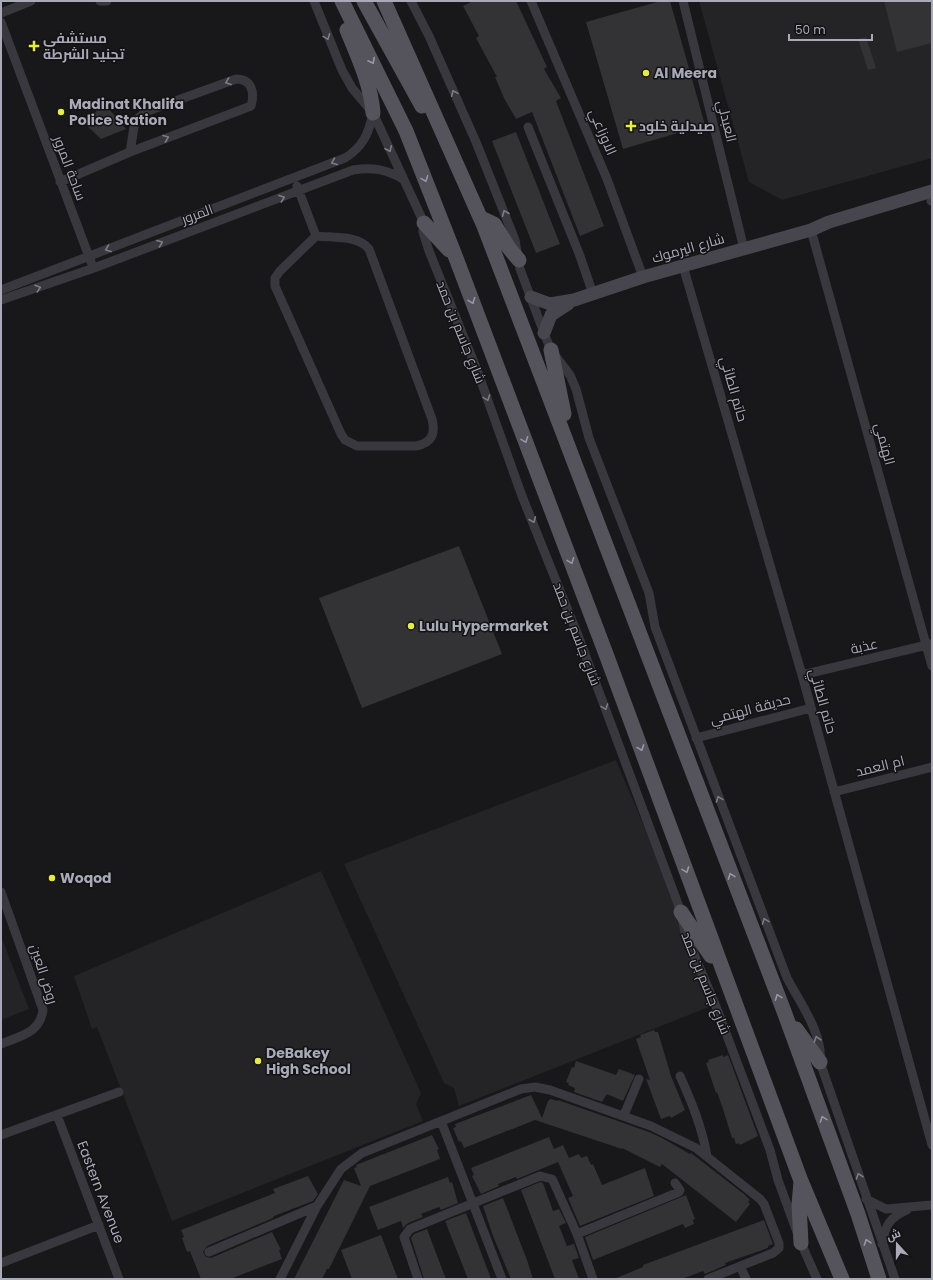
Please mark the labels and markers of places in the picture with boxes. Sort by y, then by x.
place label: مستشفى تجنيد الشرطة [43,28,125,64]
marker: مستشفى تجنيد الشرطة [28,40,40,52]
place label: Al Meera [654,63,717,83]
marker: Al Meera [641,68,651,78]
place label: Madinat Khalifa Police Station [69,94,184,130]
marker: Madinat Khalifa Police Station [56,107,66,117]
place label: صيدلية خلود [639,116,715,136]
marker: صيدلية خلود [626,121,636,131]
place label: Lulu Hypermarket [419,616,548,636]
marker: Lulu Hypermarket [406,621,416,631]
place label: Woqod [60,868,112,888]
marker: Woqod [47,873,57,883]
place label: DeBakey High School [266,1043,351,1079]
marker: DeBakey High School [253,1056,263,1066]

